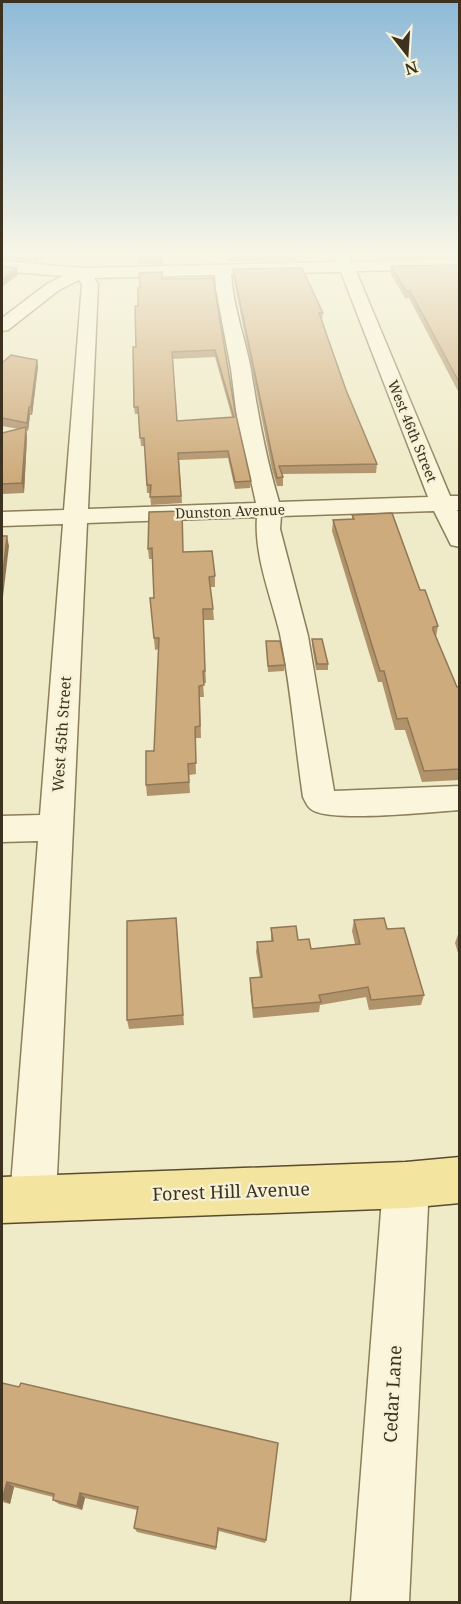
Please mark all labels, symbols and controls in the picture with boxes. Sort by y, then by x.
north arrow [377,24,437,84]
text: N [402,56,421,81]
street label: West 46th Street [384,377,442,485]
street label: Dunston Avenue [175,500,285,522]
street label: West 45th Street [47,675,75,793]
street label: Forest Hill Avenue [152,1176,310,1206]
street label: Cedar Lane [377,1345,407,1443]

